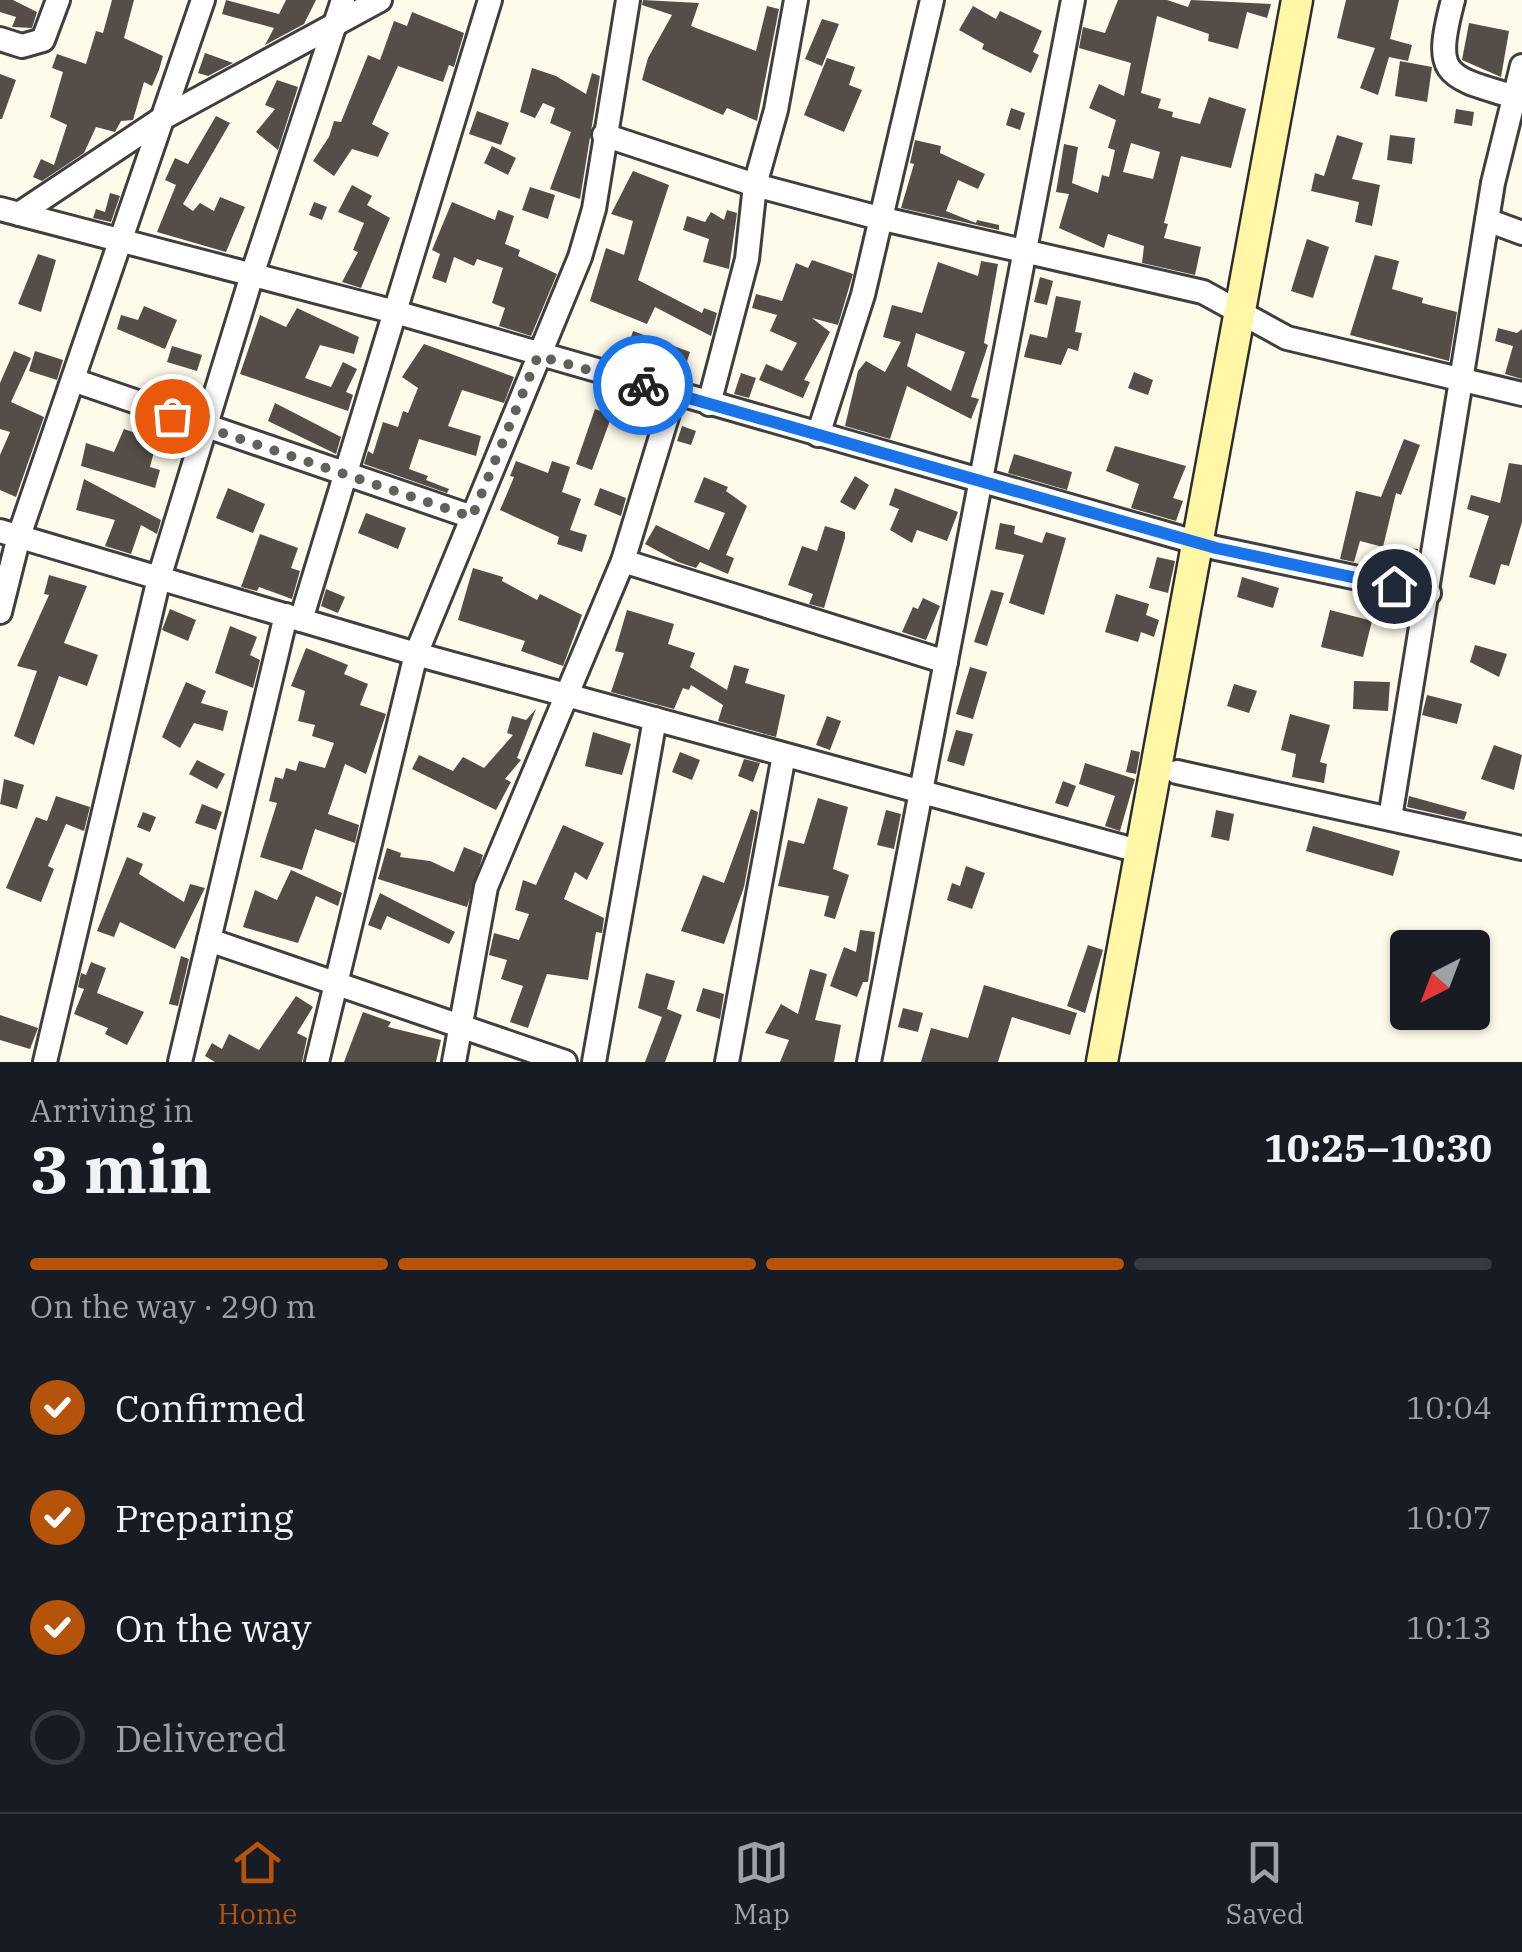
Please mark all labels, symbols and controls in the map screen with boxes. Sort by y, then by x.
courier [593,335,693,435]
icon: bike [616,358,671,413]
pin [130,374,215,459]
icon: bag [145,389,200,444]
pin [1352,544,1437,629]
icon: home [1367,559,1422,614]
north arrow [1390,930,1490,1030]
map controls [1390,930,1490,1030]
text: Arriving in [30,1089,193,1131]
text: 10:25–10:30 [1264,1123,1492,1172]
text: 3 min [30,1126,212,1211]
text: On the way · 290 m [30,1285,316,1327]
icon: check [30,1380,85,1435]
text: Confirmed [115,1383,306,1432]
text: 10:04 [1406,1386,1492,1428]
icon: check [30,1490,85,1545]
text: Preparing [115,1493,294,1542]
text: 10:07 [1406,1496,1492,1538]
icon: check [30,1600,85,1655]
text: On the way [115,1603,312,1652]
text: 10:13 [1406,1606,1492,1648]
text: Delivered [115,1713,287,1762]
tab: Home [218,1835,297,1932]
tab: Map [733,1835,790,1932]
tab: Saved [1226,1835,1304,1932]

